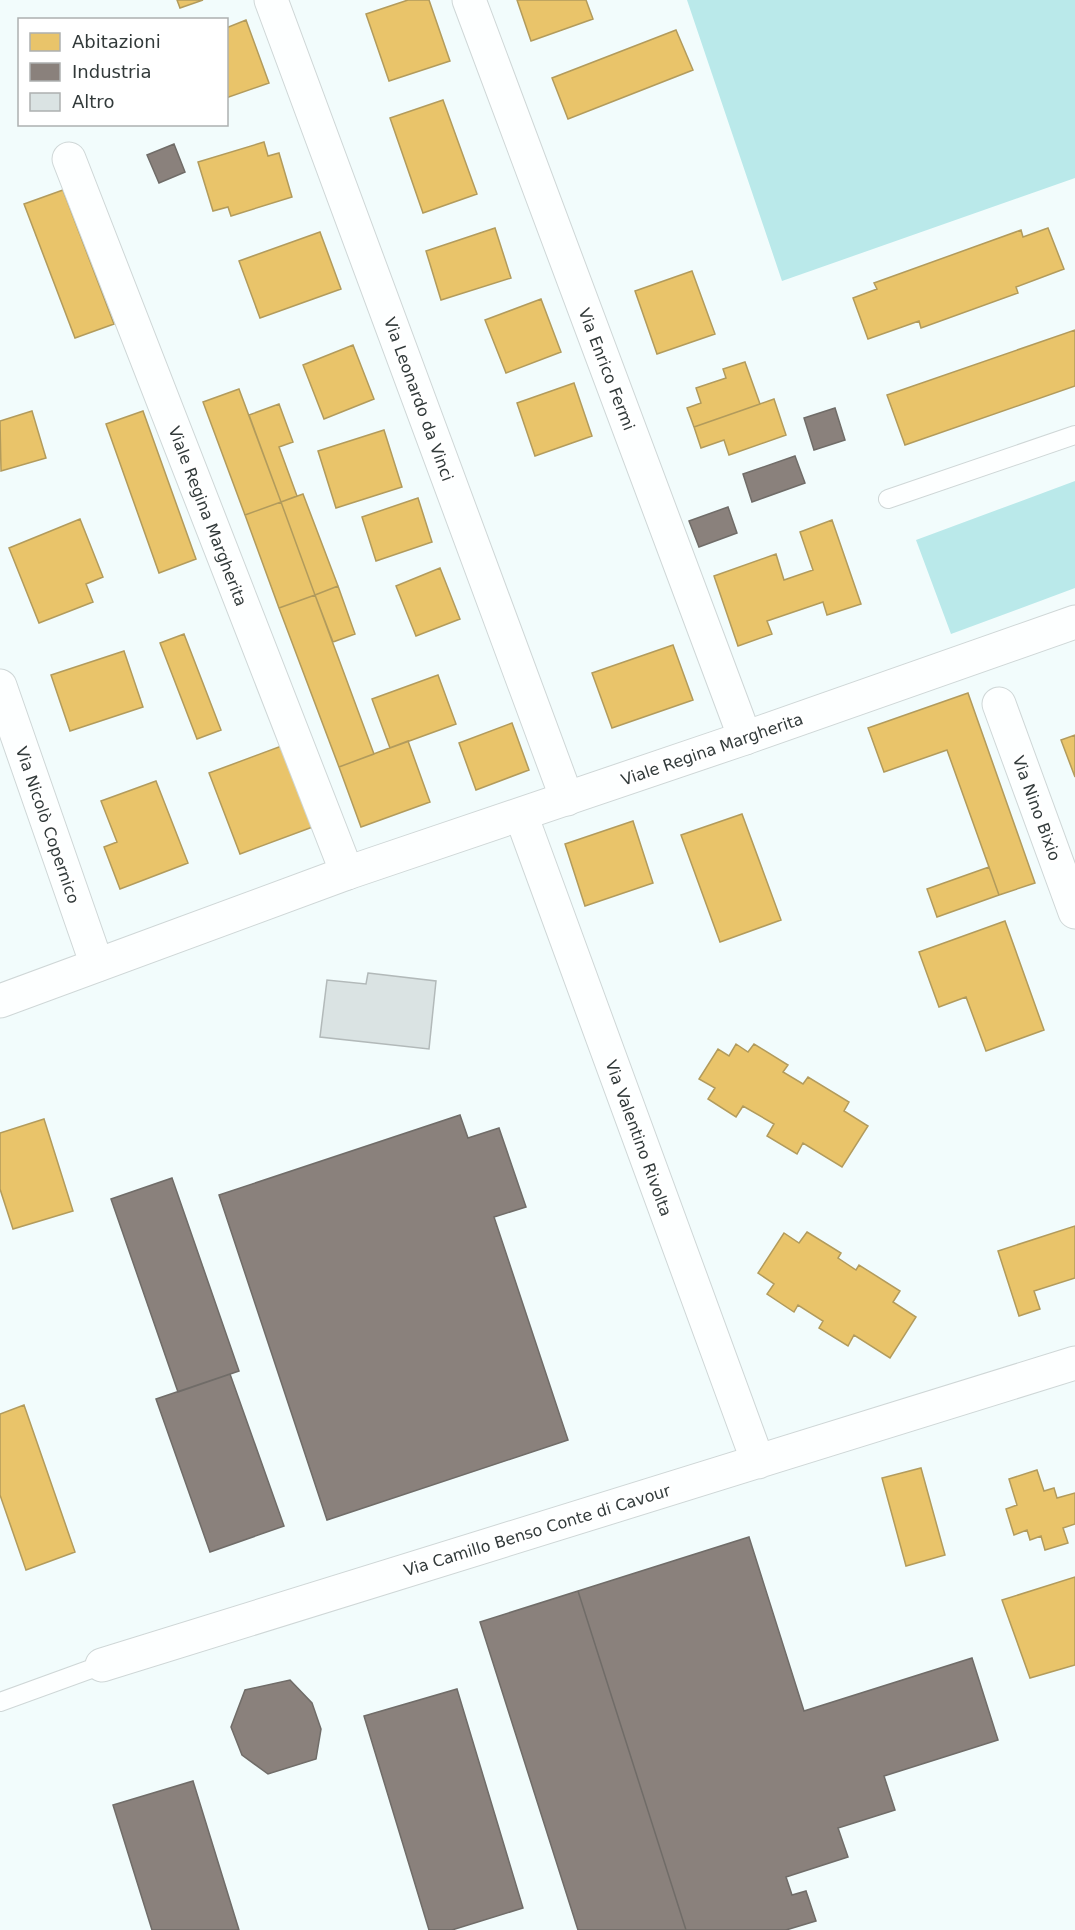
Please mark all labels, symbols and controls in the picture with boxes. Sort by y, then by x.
legend [18,18,228,126]
text: Abitazioni [72,31,161,52]
text: Industria [72,61,151,82]
text: Altro [72,91,114,112]
street label: Via Enrico Fermi [574,305,639,433]
street label: Via Leonardo da Vinci [380,315,457,484]
street label: Viale Regina Margherita [164,424,251,609]
street label: Viale Regina Margherita [619,709,806,790]
street label: Via Nicolò Copernico [12,744,83,906]
street label: Via Nino Bixio [1009,753,1064,863]
street label: Via Valentino Rivolta [601,1057,676,1219]
street label: Via Camillo Benso Conte di Cavour [402,1481,673,1580]

